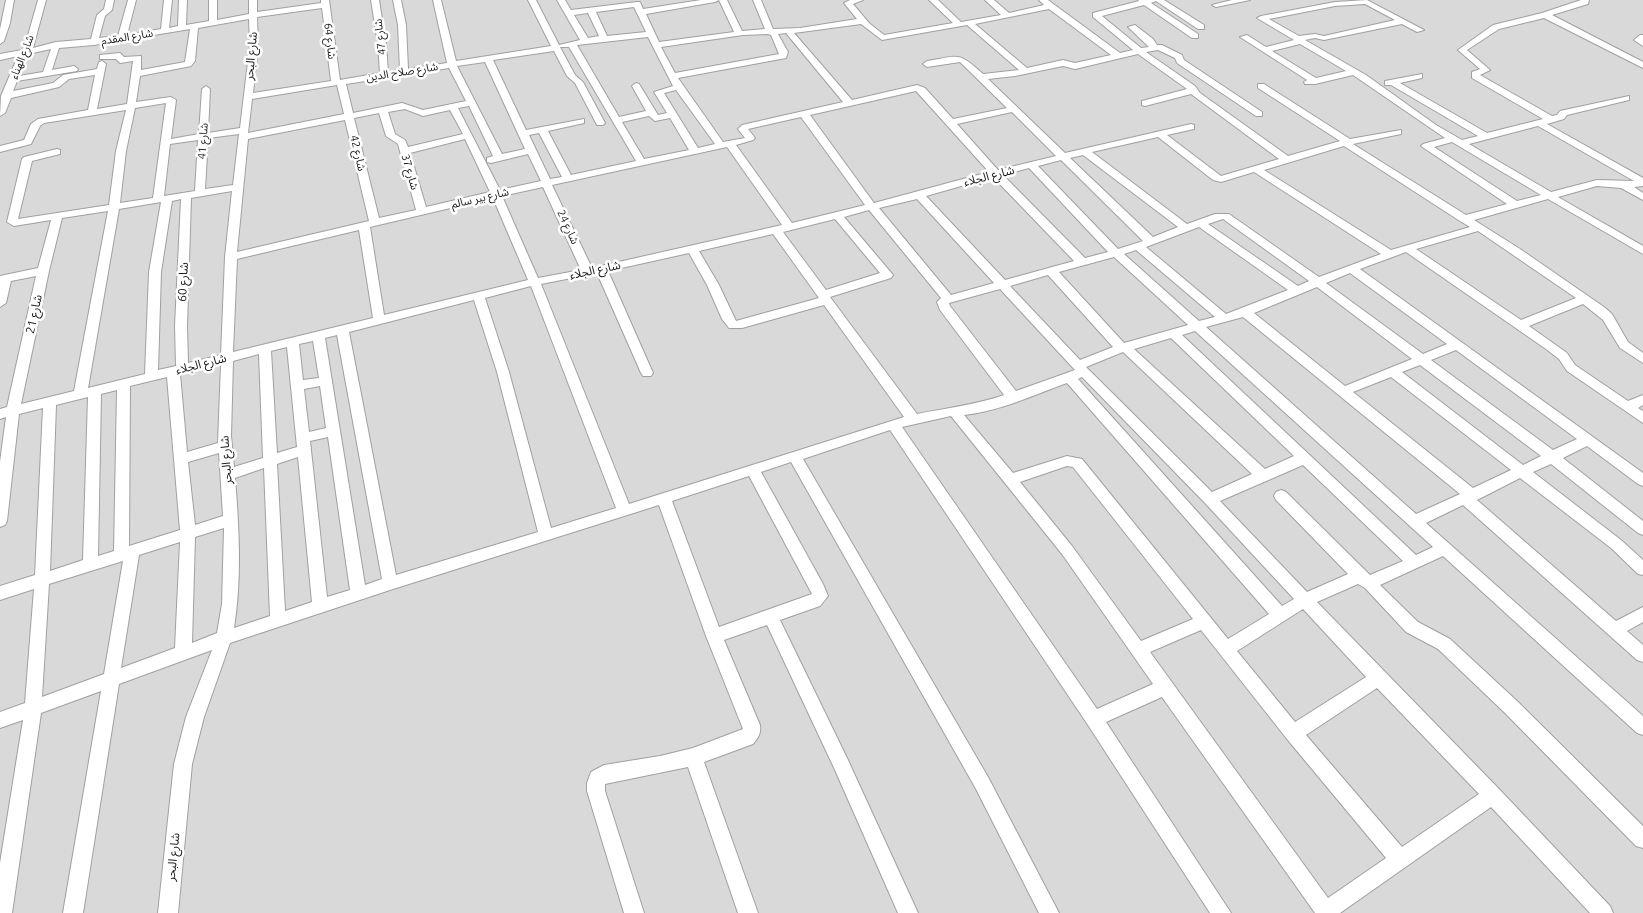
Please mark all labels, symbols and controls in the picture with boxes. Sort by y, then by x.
street label: شارع 47 [371,18,389,56]
street label: شارع 64 [321,22,339,60]
street label: شارع المقدم [100,26,154,48]
street label: شارع البحر [242,31,260,81]
street label: شارع الهناء [7,33,37,81]
street label: شارع صلاح الدين [365,60,439,84]
street label: شارع 41 [195,122,211,160]
street label: شارع 42 [347,134,369,172]
street label: شارع 37 [399,153,421,191]
street label: شارع الجلاء [962,163,1016,189]
street label: شارع بير سالم [450,185,510,211]
street label: شارع 24 [554,208,582,246]
street label: شارع الجلاء [568,258,622,282]
street label: شارع 60 [175,262,191,302]
street label: شارع 21 [23,293,45,335]
street label: شارع الجلاء [174,351,228,377]
street label: شارع البحر [217,435,235,485]
street label: شارع البحر [163,832,183,882]

